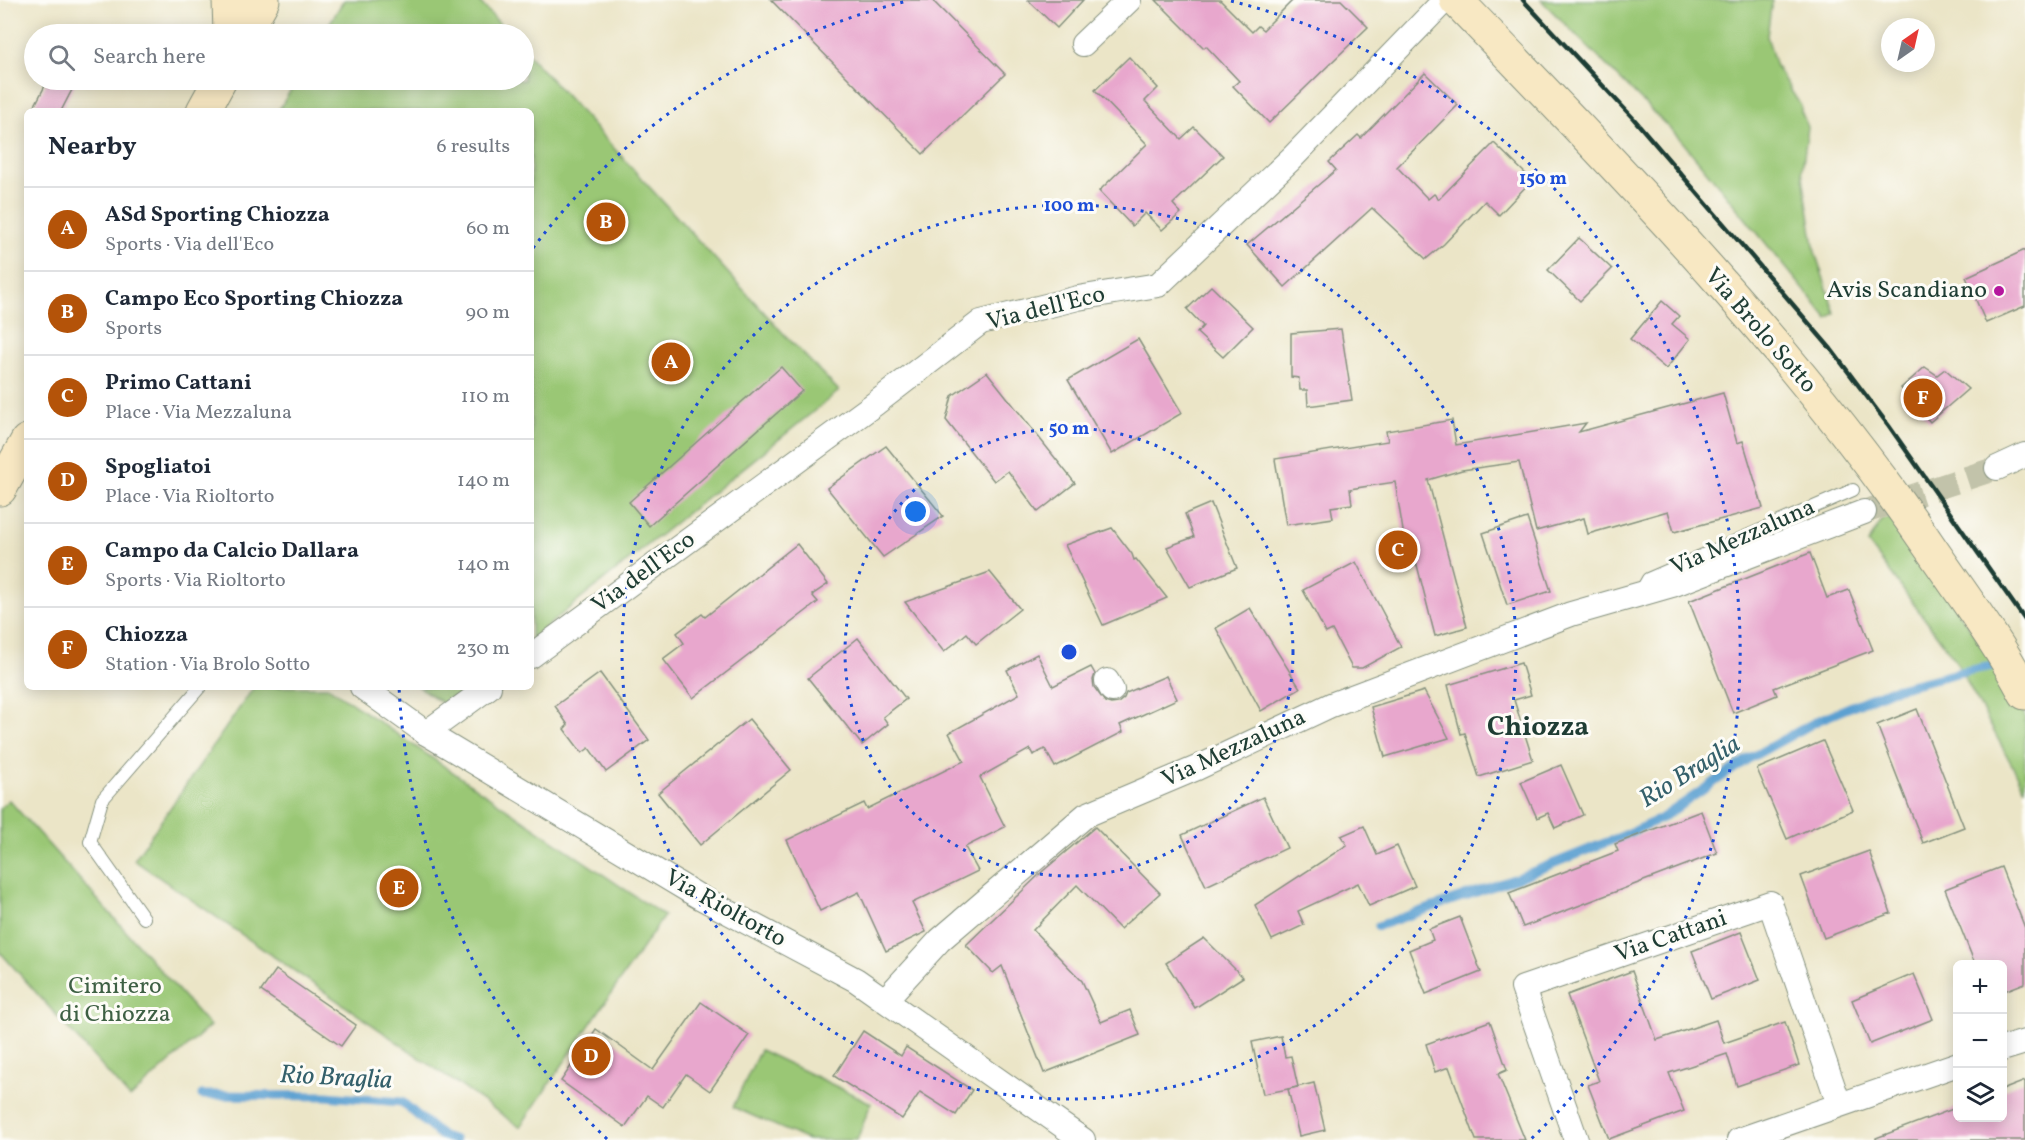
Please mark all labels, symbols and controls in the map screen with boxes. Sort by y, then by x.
north arrow [1881,18,1935,72]
search box [24,24,534,90]
icon: search [45,41,78,74]
text: Search here [93,42,206,73]
text: Nearby [48,129,137,165]
text: 6 results [437,133,510,161]
text: 150 m [1519,167,1567,192]
text: 100 m [1044,194,1094,219]
text: ASd Sporting Chiozza [105,200,330,231]
pin: B [586,200,626,244]
text: A [60,215,75,243]
text: 60 m [466,215,510,243]
text: Sports · Via dell'Eco [105,231,274,259]
street label: Via Brolo Sotto [1696,261,1824,401]
place label: Avis Scandiano [1827,274,1987,308]
street label: Via dell'Eco [983,278,1109,340]
text: Campo Eco Sporting Chiozza [105,284,403,315]
marker: Avis Scandiano [1992,284,2006,298]
text: B [61,299,74,327]
text: 90 m [466,299,510,327]
text: Sports [105,315,162,343]
pin: A [652,340,690,385]
text: Primo Cattani [105,368,252,399]
pin: F [1904,376,1942,420]
text: C [61,383,74,411]
text: 110 m [461,383,510,411]
text: Place · Via Mezzaluna [105,399,292,427]
text: 50 m [1049,417,1089,442]
text: Spogliatoi [105,452,211,483]
text: D [60,467,75,495]
text: 140 m [457,467,510,495]
text: Place · Via Rioltorto [105,483,274,511]
street label: Via Mezzaluna [1665,491,1821,585]
your location [901,497,930,526]
street label: Via dell'Eco [585,524,703,622]
pin: C [1378,528,1418,572]
text: Campo da Calcio Dallara [105,536,359,567]
text: E [61,551,74,579]
text: 140 m [457,551,510,579]
text: Sports · Via Rioltorto [105,567,286,595]
text: Chiozza [105,620,188,651]
text: F [62,635,73,663]
text: 230 m [456,635,510,663]
centre of rings [1059,642,1079,662]
text: Station · Via Brolo Sotto [105,651,310,679]
street label: Via Mezzaluna [1156,701,1312,797]
district label: Chiozza [1487,709,1589,747]
water label: Rio Braglia [1633,727,1747,817]
street label: Via Rioltorto [658,862,792,956]
pin: E [380,866,418,910]
street label: Via Cattani [1610,902,1732,972]
map controls [1953,960,2007,1122]
button: + [1953,960,2007,1014]
park label: Cimitero di Chiozza [59,970,171,1032]
button: − [1953,1014,2007,1068]
pin: D [572,1034,610,1078]
water label: Rio Braglia [279,1057,393,1099]
button: layers [1953,1068,2007,1122]

